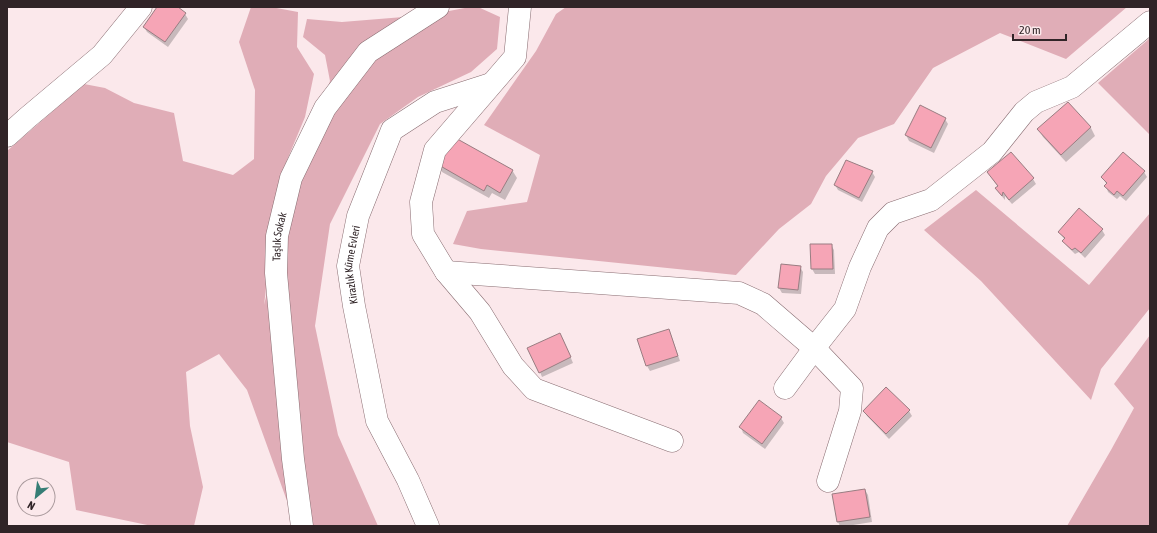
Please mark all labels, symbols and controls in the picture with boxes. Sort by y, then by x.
scale bar [1013,16,1066,42]
text: 20 m [1019,23,1041,37]
street label: Taşlık Sokak [270,211,289,261]
street label: Kirazlık Küme Evleri [342,224,362,305]
north arrow [16,477,56,517]
text: N [25,499,37,513]

